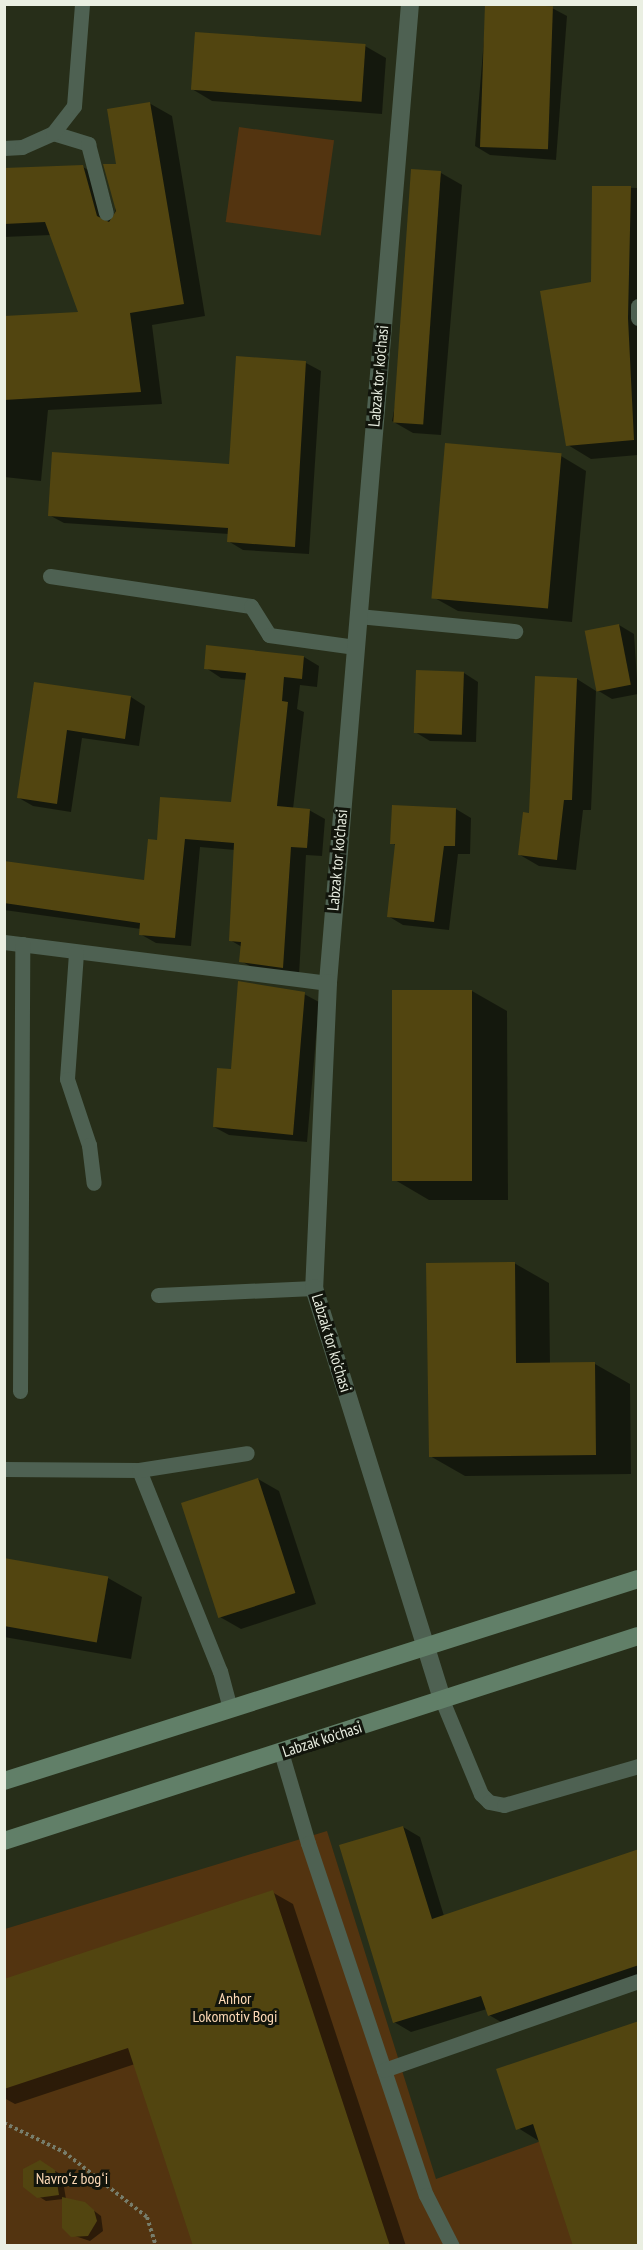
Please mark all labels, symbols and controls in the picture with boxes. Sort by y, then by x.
street label: Labzak tor ko'chasi [364,324,392,428]
street label: Labzak tor ko'chasi [323,808,351,912]
street label: Labzak tor ko'chasi [308,1291,356,1395]
street label: Labzak ko'chasi [279,1717,365,1761]
park label: Anhor Lokomotiv Bogi [192,1988,278,2026]
park label: Navroʻz bogʻi [35,2168,109,2188]

